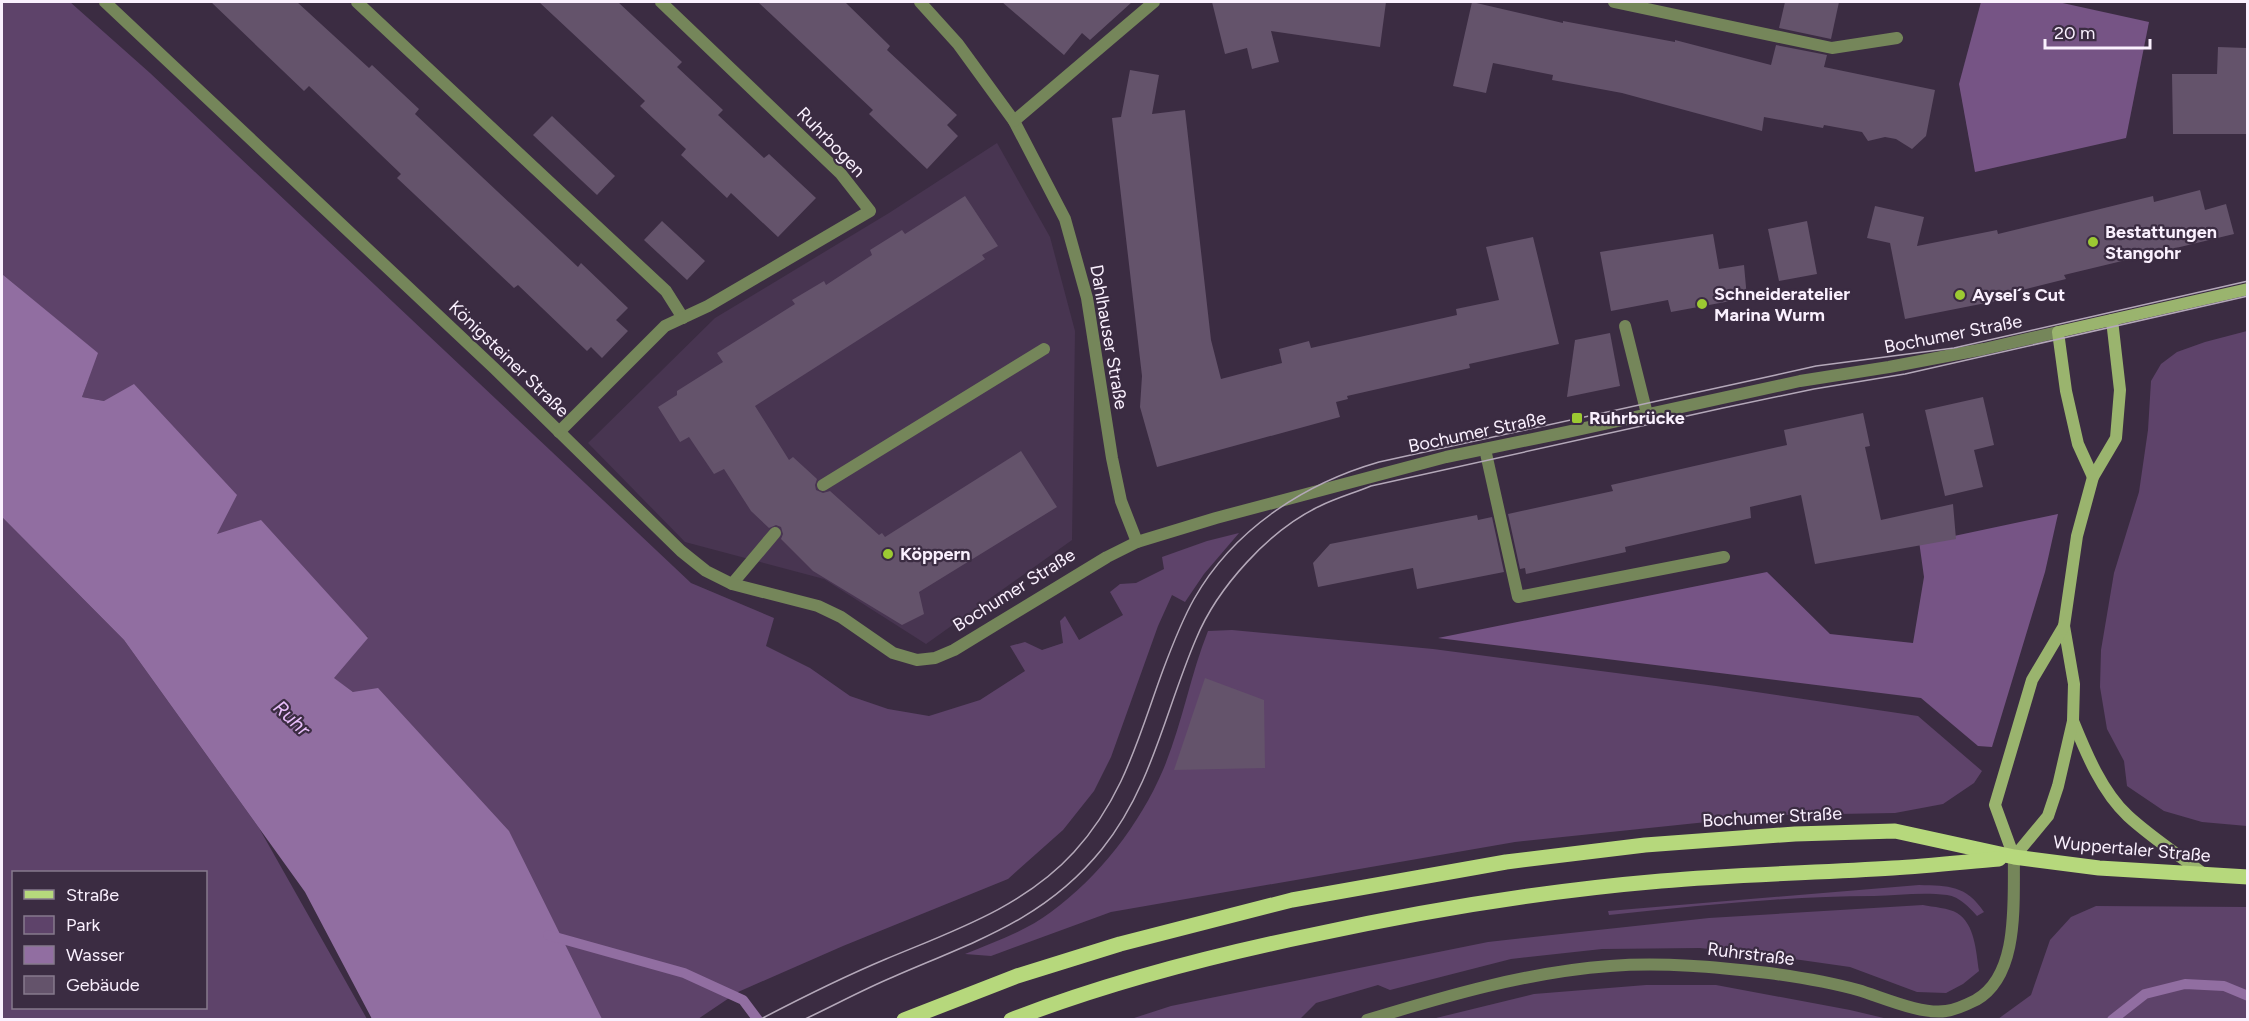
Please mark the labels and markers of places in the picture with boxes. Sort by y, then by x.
place label: Bestattungen Stangohr [2105,221,2217,264]
marker: Bestattungen Stangohr [2086,235,2100,249]
place label: Schneideratelier Marina Wurm [1714,283,1850,326]
place label: Aysel´s Cut [1972,284,2065,306]
marker: Aysel´s Cut [1953,288,1967,302]
marker: Schneideratelier Marina Wurm [1695,297,1709,311]
place label: Ruhrbrücke [1589,407,1685,429]
marker: Ruhrbrücke [1570,411,1584,425]
place label: Köppern [900,543,971,565]
marker: Köppern [881,547,895,561]

